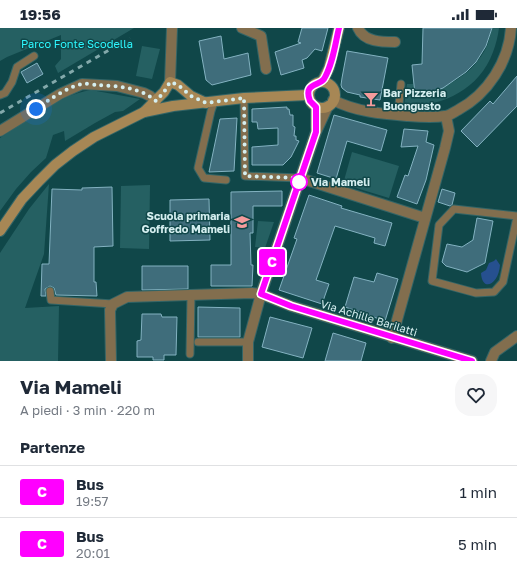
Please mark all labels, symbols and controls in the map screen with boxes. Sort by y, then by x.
text: 19:56 [20,5,61,23]
park label: Parco Fonte Scodella [21,37,133,50]
place label: Bar Pizzeria Buongusto [383,86,446,112]
bar icon: Bar Pizzeria Buongusto [362,90,380,108]
your location [26,99,46,119]
marker: Via Mameli [290,173,308,191]
place label: Via Mameli [311,175,370,188]
place label: Scuola primaria Goffredo Mameli [141,209,230,235]
school or university icon: Scuola primaria Goffredo Mameli [233,213,251,231]
line badge: C [259,249,285,275]
text: C [267,253,277,270]
street label: Via Achille Barilatti [319,297,419,338]
button: heart [455,374,497,416]
text: Via Mameli [20,375,122,398]
text: A piedi · 3 min · 220 m [20,402,155,418]
text: Partenze [20,438,85,456]
text: Bus [76,475,104,493]
text: C [37,483,47,500]
text: 1 min [459,483,497,501]
text: 19:57 [76,493,109,509]
text: Bus [76,527,104,545]
text: C [37,535,47,552]
text: 5 min [458,535,497,553]
text: 20:01 [76,545,110,561]

